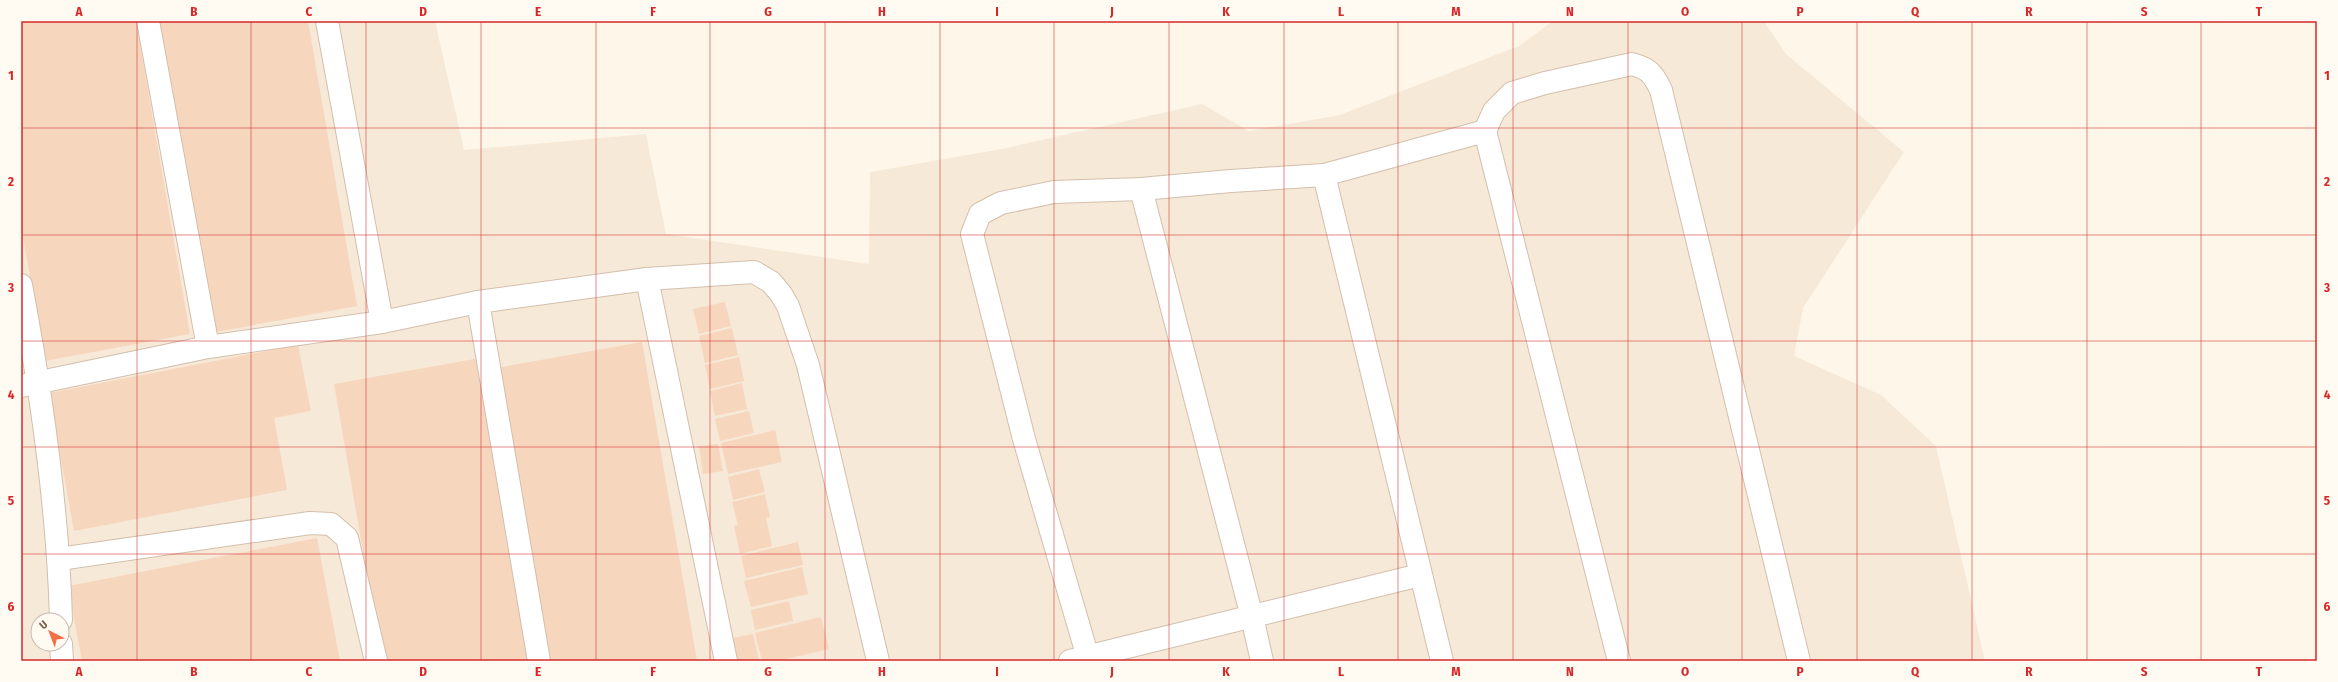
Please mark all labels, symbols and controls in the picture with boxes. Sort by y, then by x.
text: A [74,4,83,19]
text: B [190,4,198,19]
text: C [306,4,313,19]
text: D [419,4,427,19]
text: E [535,4,541,19]
text: F [650,4,656,19]
text: G [764,4,772,19]
text: H [878,4,886,19]
text: I [995,4,999,19]
text: J [1109,4,1114,19]
text: K [1222,4,1230,19]
text: L [1338,4,1344,19]
text: M [1451,4,1461,19]
text: N [1566,4,1574,19]
text: O [1681,4,1689,19]
text: P [1796,4,1804,19]
text: Q [1911,4,1920,19]
text: R [2025,4,2033,19]
text: S [2141,4,2148,19]
text: T [2256,4,2263,19]
text: 1 [8,68,14,83]
text: 1 [2324,68,2330,83]
text: 2 [7,174,14,189]
text: 2 [2323,174,2330,189]
text: 3 [7,280,14,295]
text: 3 [2323,280,2330,295]
text: 4 [8,387,15,402]
text: 4 [2324,387,2331,402]
text: 5 [8,493,14,508]
text: 5 [2324,493,2330,508]
text: 6 [8,599,15,614]
text: 6 [2324,599,2331,614]
north arrow [30,612,70,652]
text: U [37,618,50,632]
text: A [74,664,83,679]
text: B [190,664,198,679]
text: C [306,664,313,679]
text: D [419,664,427,679]
text: E [535,664,541,679]
text: F [650,664,656,679]
text: G [764,664,772,679]
text: H [878,664,886,679]
text: I [995,664,999,679]
text: J [1109,664,1114,679]
text: K [1222,664,1230,679]
text: L [1338,664,1344,679]
text: M [1451,664,1461,679]
text: N [1566,664,1574,679]
text: O [1681,664,1689,679]
text: P [1796,664,1804,679]
text: Q [1911,664,1920,679]
text: R [2025,664,2033,679]
text: S [2141,664,2148,679]
text: T [2256,664,2263,679]

